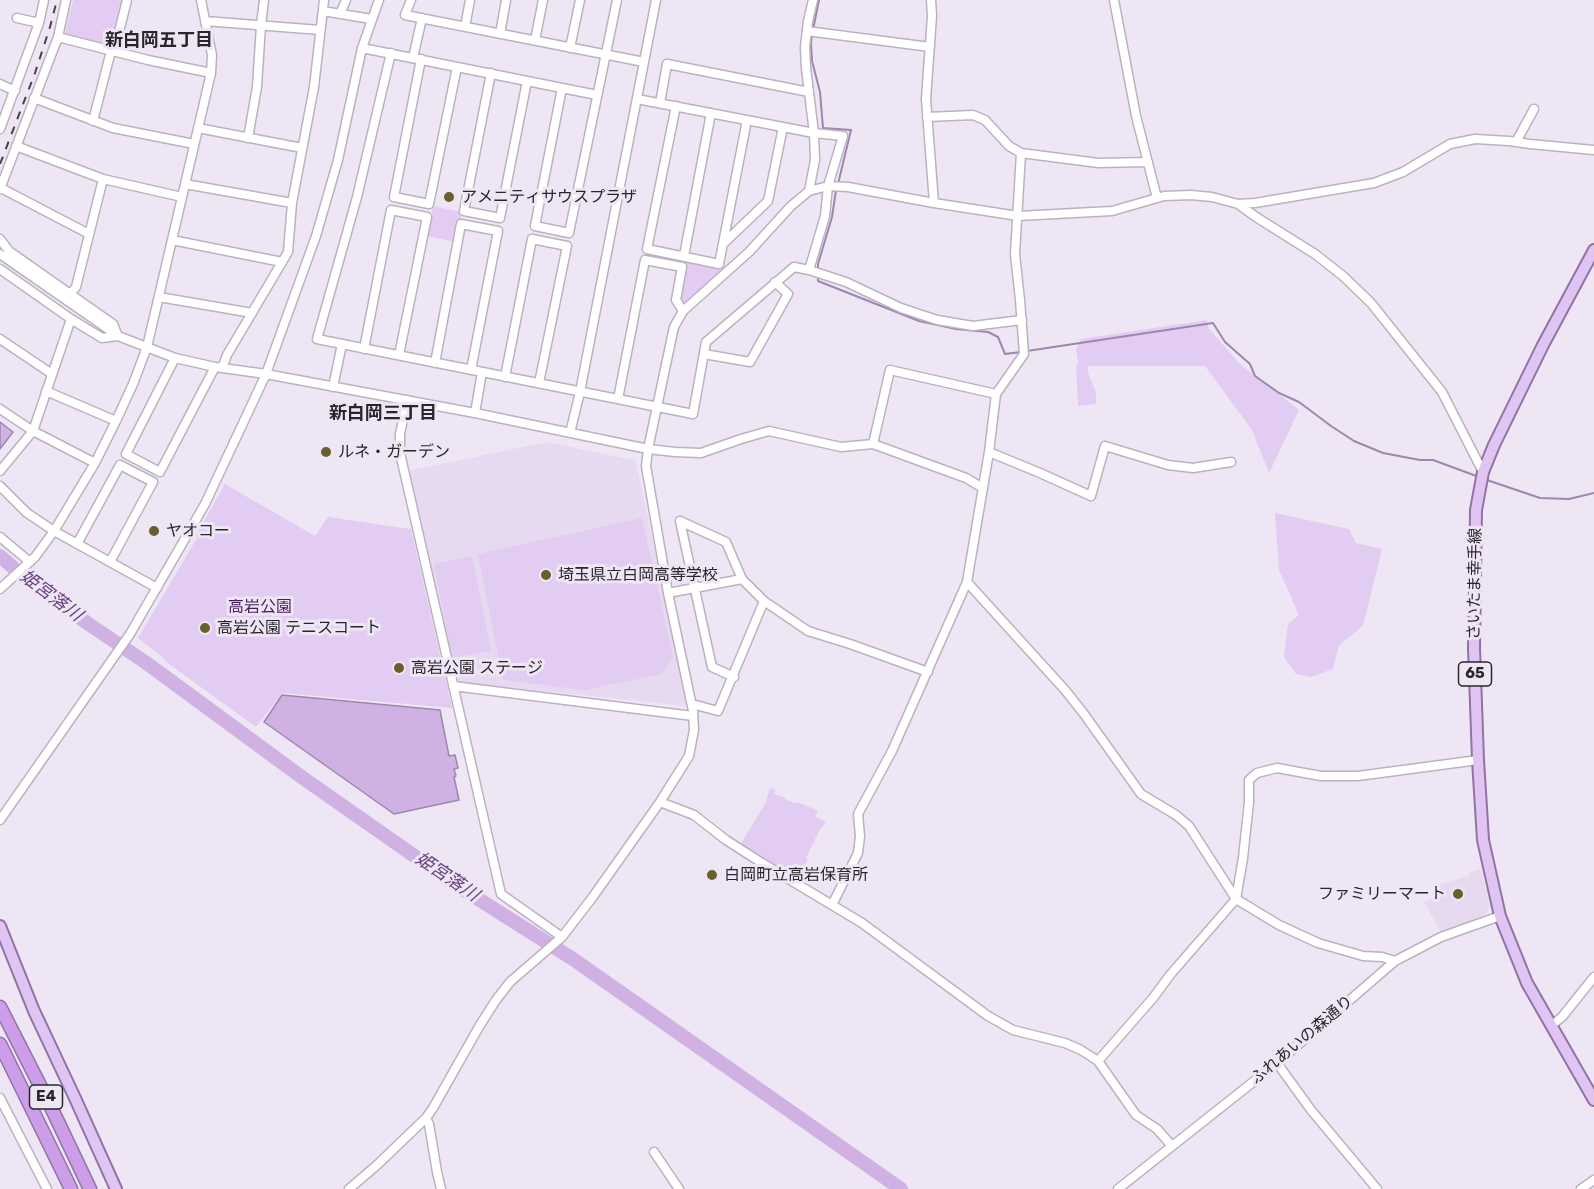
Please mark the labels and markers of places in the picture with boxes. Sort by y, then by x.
place label: アメニティサウスプラザ [461,187,637,207]
marker: アメニティサウスプラザ [442,190,456,204]
place label: ルネ・ガーデン [338,442,450,462]
marker: ルネ・ガーデン [319,445,333,459]
place label: ヤオコー [166,521,230,541]
marker: ヤオコー [147,524,161,538]
place label: 埼玉県立白岡高等学校 [558,565,718,585]
marker: 埼玉県立白岡高等学校 [539,568,553,582]
place label: 高岩公園 テニスコート [217,618,381,638]
marker: 高岩公園 テニスコート [198,621,212,635]
place label: 高岩公園 ステージ [411,658,543,678]
marker: 高岩公園 ステージ [392,661,406,675]
place label: 白岡町立高岩保育所 [724,865,868,885]
marker: 白岡町立高岩保育所 [705,868,719,882]
place label: ファミリーマート [1318,884,1446,904]
marker: ファミリーマート [1451,887,1465,901]

